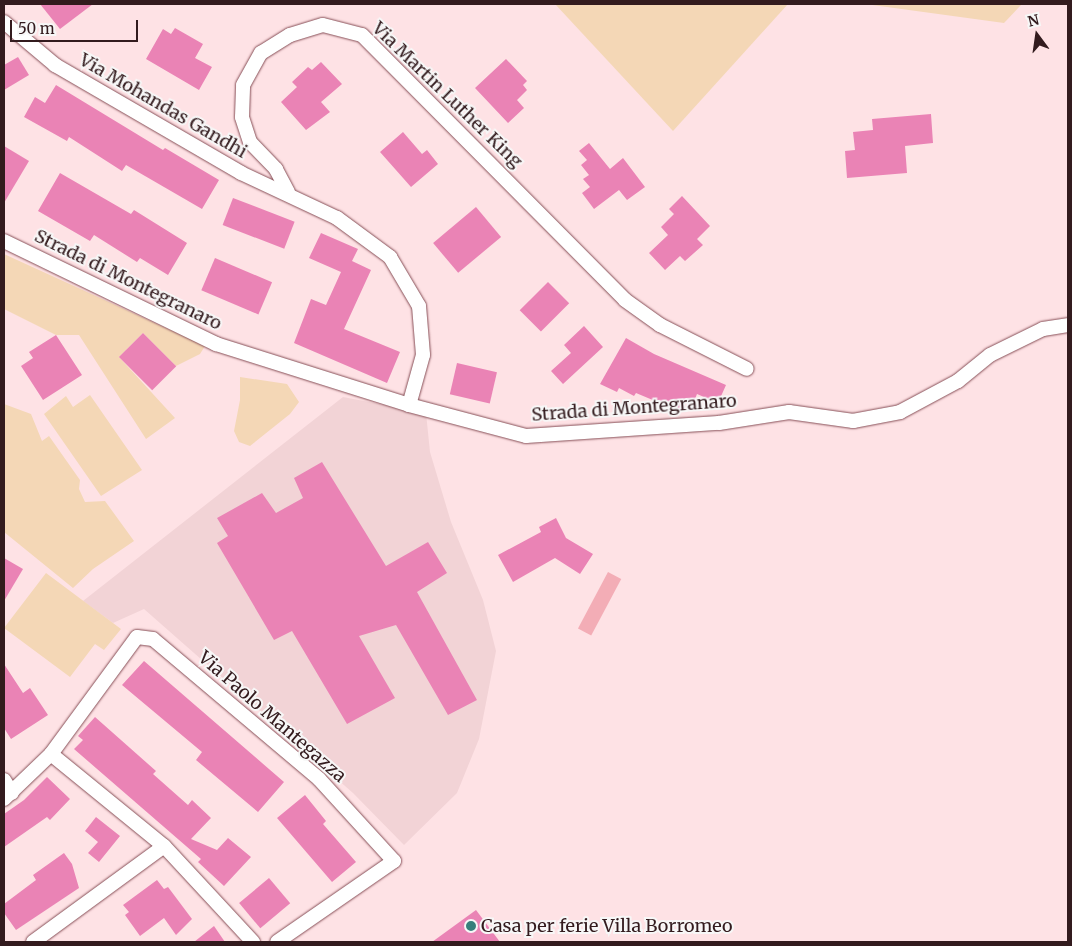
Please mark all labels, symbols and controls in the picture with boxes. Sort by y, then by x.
scale bar [12,10,140,42]
north arrow [1012,10,1062,60]
text: N [1026,10,1041,31]
street label: Via Martin Luther King [367,18,527,172]
text: 50 m [18,19,55,38]
street label: Via Mohandas Gandhi [75,49,251,163]
street label: Strada di Montegranaro [31,225,225,335]
street label: Strada di Montegranaro [531,390,737,426]
street label: Via Paolo Mantegazza [194,647,350,787]
place label: Casa per ferie Villa Borromeo [481,915,733,937]
marker: Casa per ferie Villa Borromeo [465,920,477,932]

